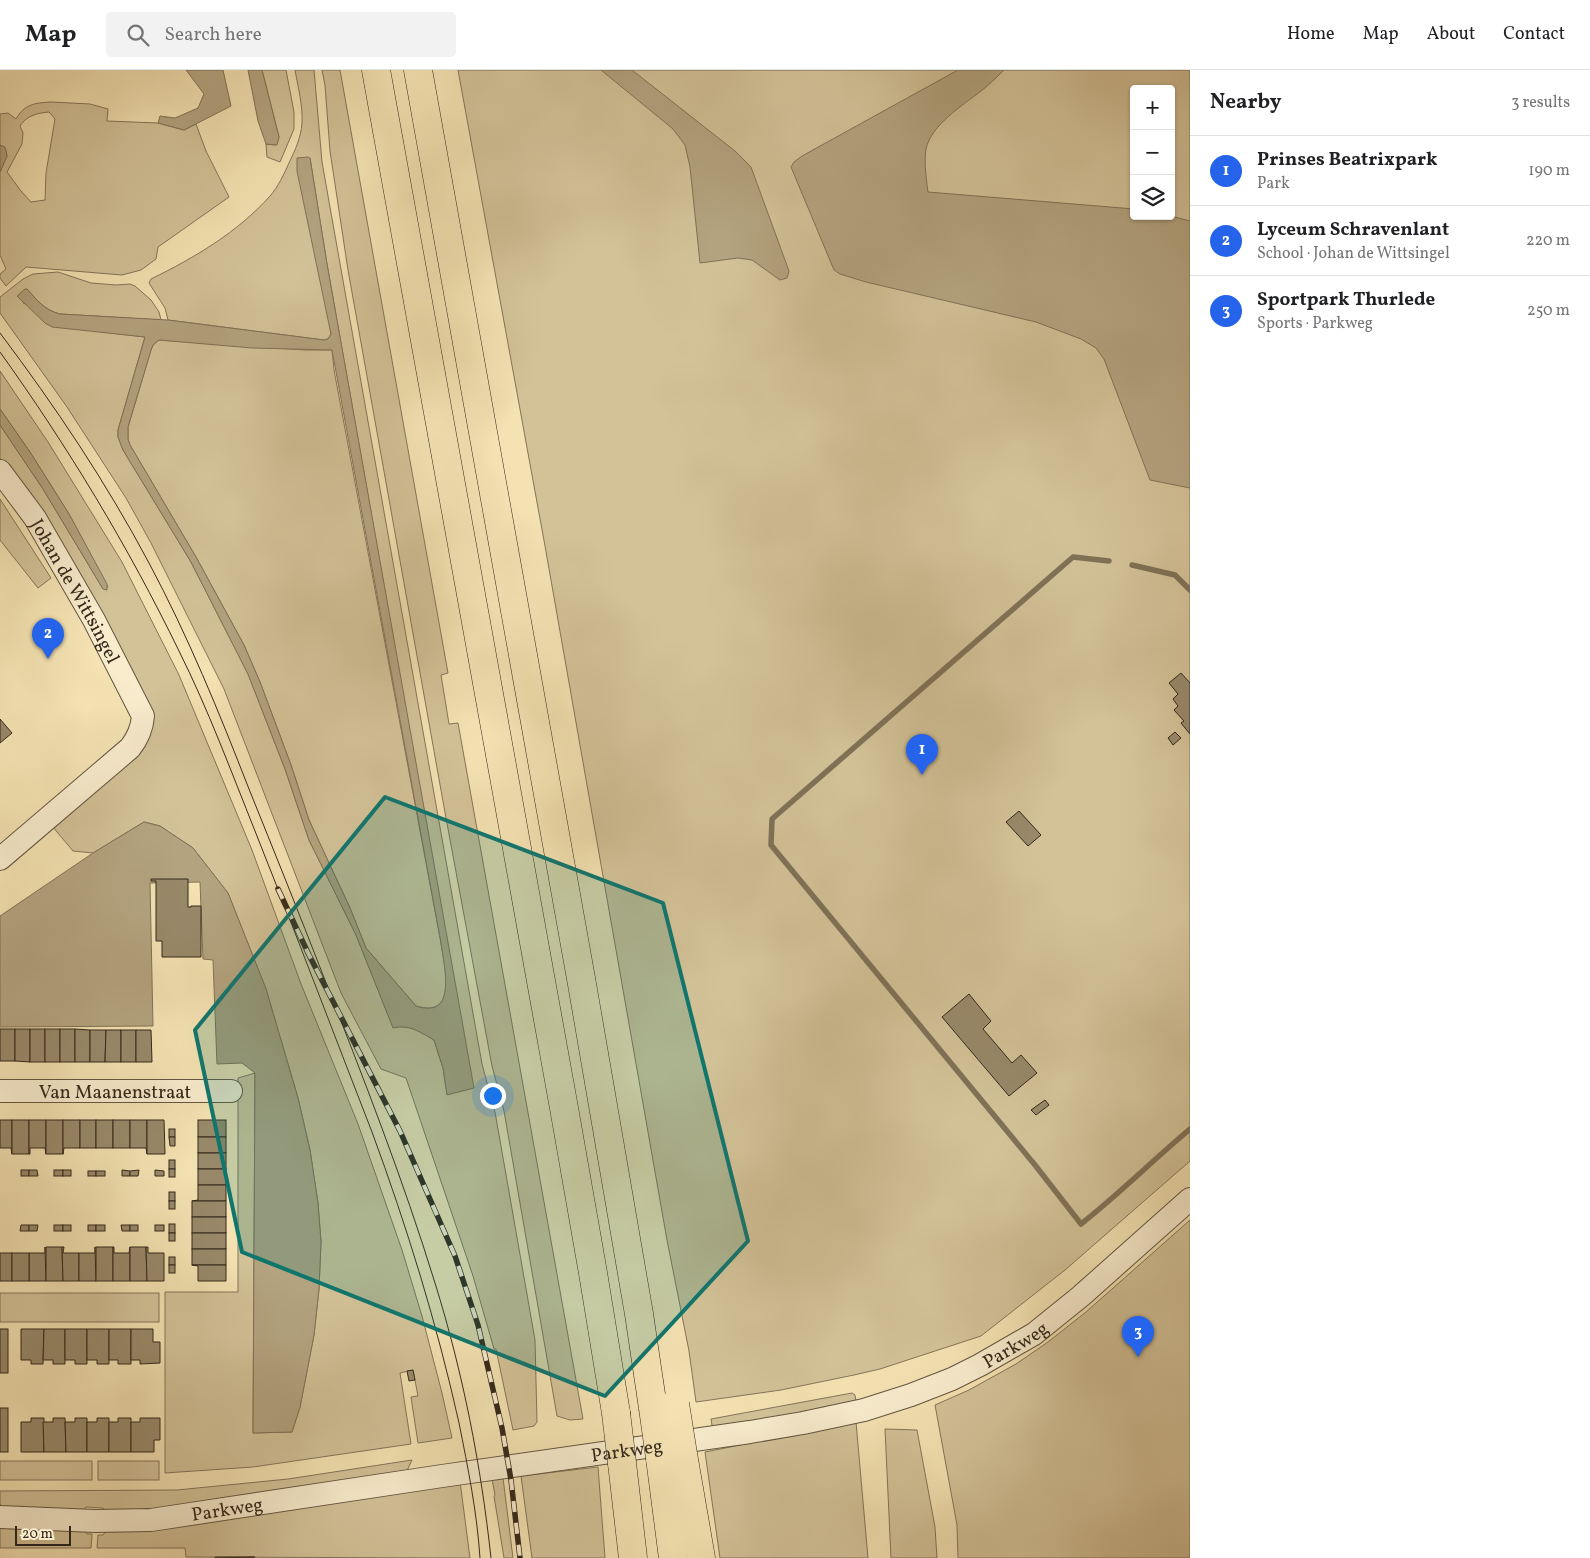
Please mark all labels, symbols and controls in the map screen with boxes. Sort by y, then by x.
search box [106,12,456,57]
text: Map [25,18,76,52]
icon: search [124,21,152,49]
text: Search here [164,22,262,48]
text: Home [1287,22,1335,47]
text: Map [1363,22,1399,47]
text: About [1427,22,1475,47]
text: Contact [1503,22,1565,47]
map controls [1130,85,1175,220]
button: + [1130,85,1175,130]
text: Nearby [1210,88,1281,117]
text: 3 results [1511,92,1570,114]
button: − [1130,130,1175,175]
text: Prinses Beatrixpark [1257,147,1438,173]
text: 1 [1223,160,1229,182]
text: 190 m [1528,160,1570,182]
text: Park [1257,173,1290,195]
button: layers [1130,175,1175,220]
text: Lyceum Schravenlant [1257,217,1449,243]
text: 2 [1222,230,1230,252]
text: 220 m [1526,230,1570,252]
text: School · Johan de Wittsingel [1257,243,1450,265]
text: Sportpark Thurlede [1257,287,1435,313]
text: 3 [1222,300,1230,322]
text: 250 m [1527,300,1570,322]
text: Sports · Parkweg [1257,313,1373,335]
street label: Johan de Wittsingel [23,515,125,669]
pin: 2 [32,618,64,659]
pin: 1 [906,734,938,775]
street label: Van Maanenstraat [39,1080,192,1106]
your location [480,1083,506,1109]
street label: Parkweg [979,1316,1055,1376]
pin: 3 [1122,1316,1154,1357]
street label: Parkweg [589,1434,665,1470]
street label: Parkweg [190,1492,265,1529]
scale bar [15,1523,71,1546]
text: 20 m [22,1525,53,1544]

